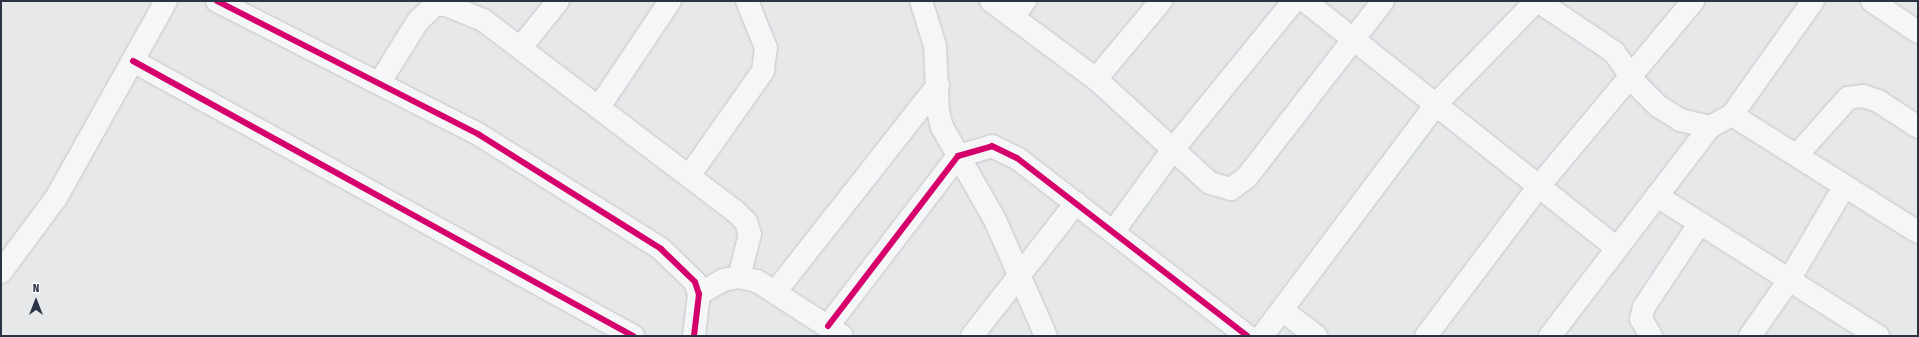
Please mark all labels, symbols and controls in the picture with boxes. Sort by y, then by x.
north arrow [16,281,56,321]
text: N [33,282,39,295]

